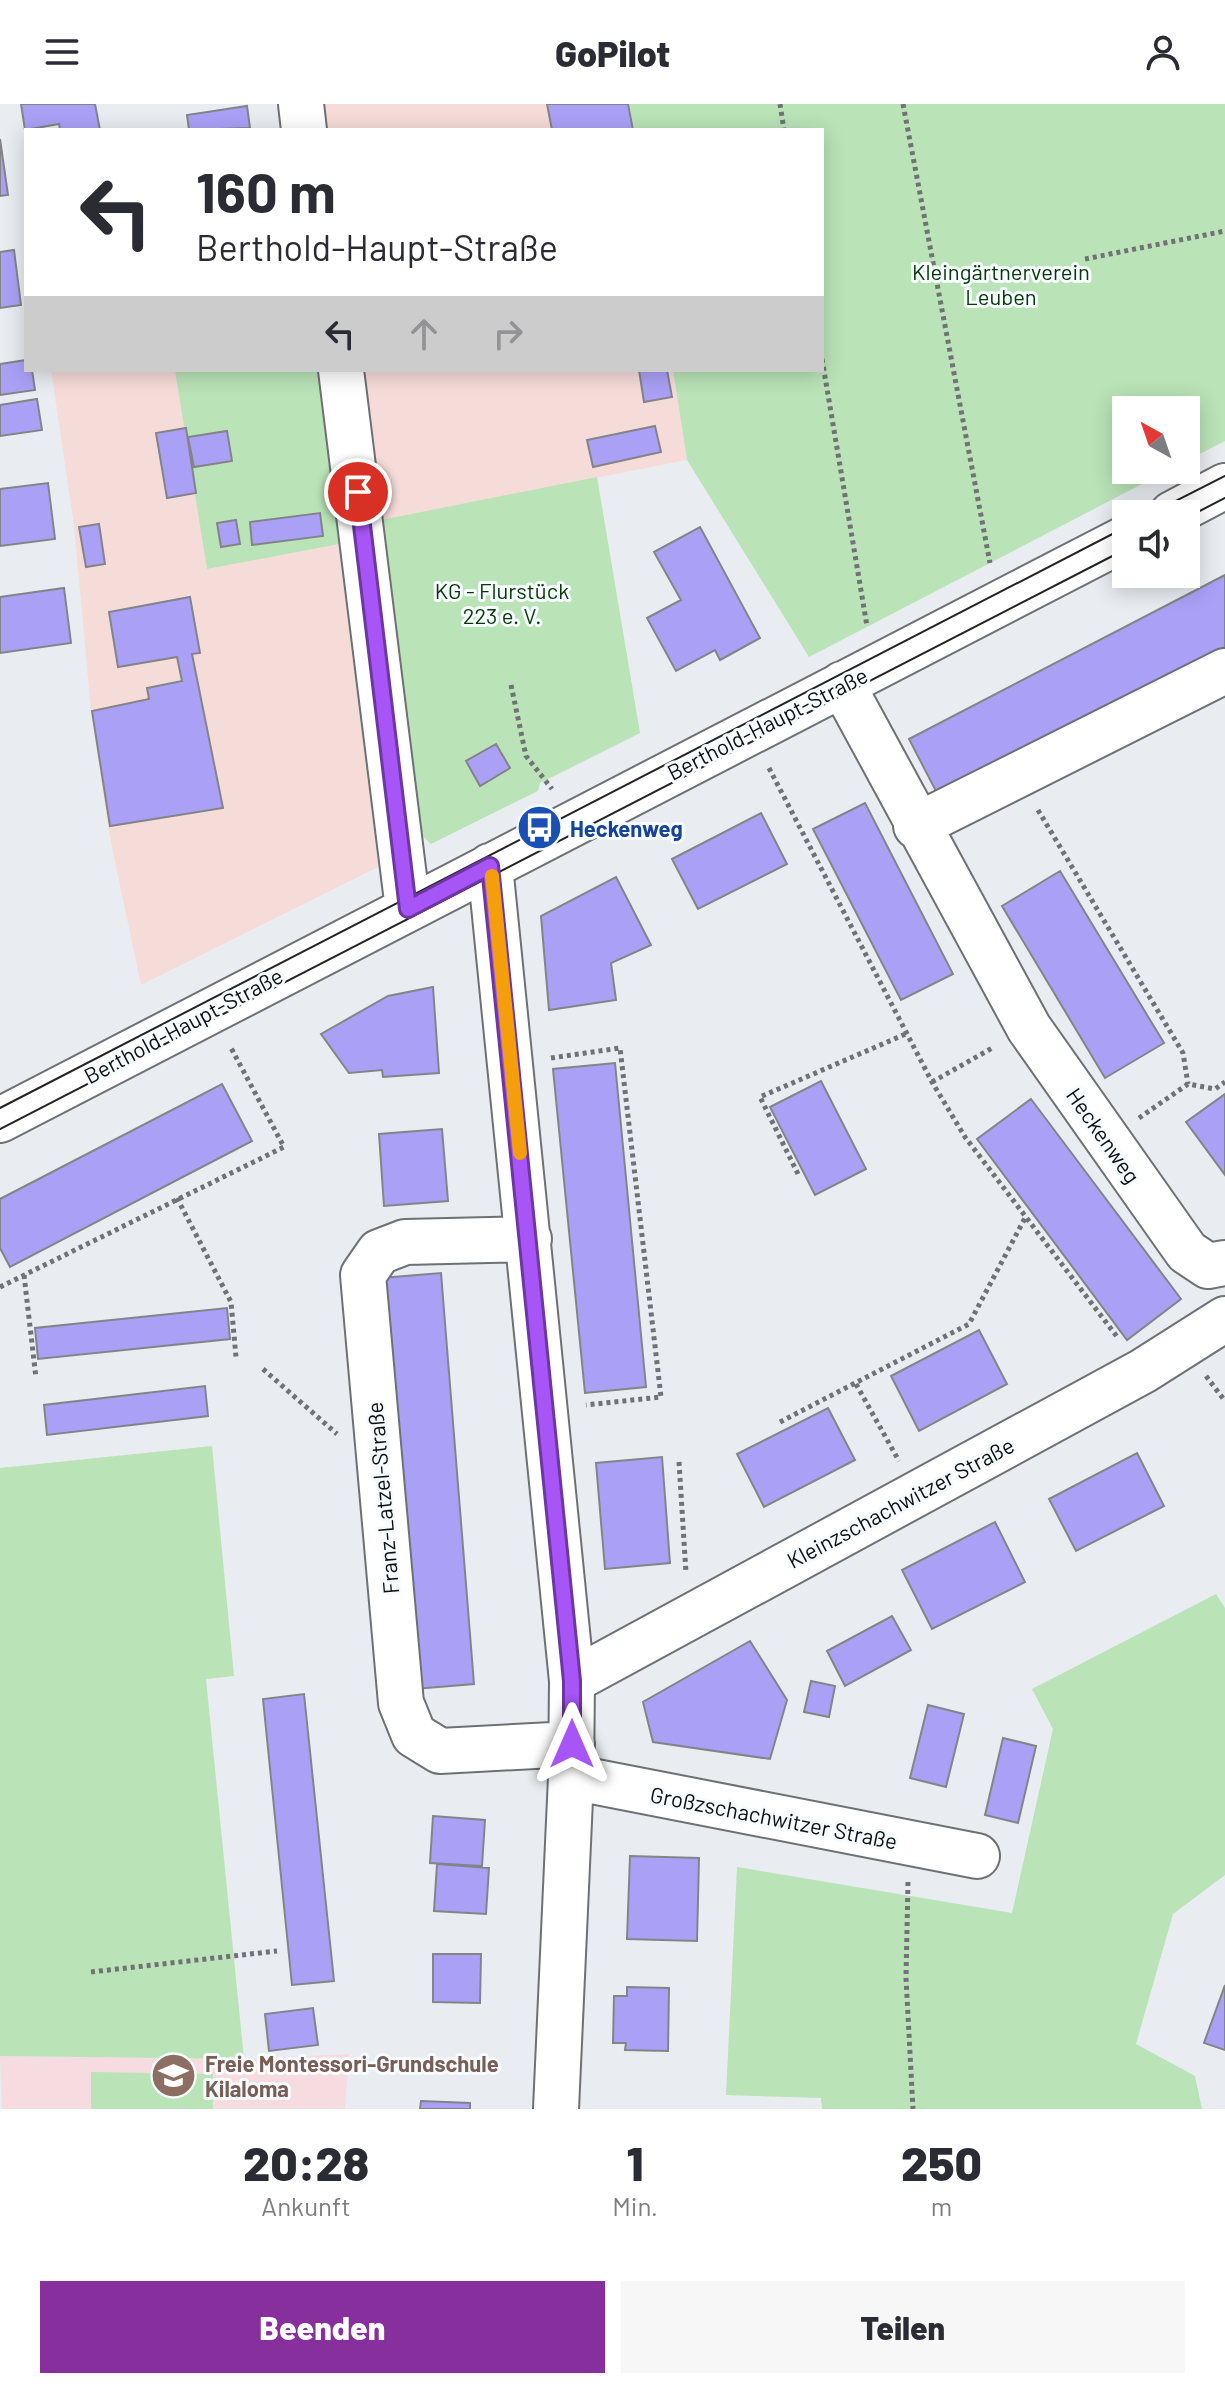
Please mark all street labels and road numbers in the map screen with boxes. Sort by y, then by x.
street label: Berthold-Haupt-Straße [663,661,871,785]
street label: Berthold-Haupt-Straße [79,962,287,1088]
street label: Heckenweg [1062,1082,1146,1188]
street label: Franz-Latzel-Straße [361,1401,403,1595]
street label: Kleinzschachwitzer Straße [782,1431,1018,1573]
street label: Großzschachwitzer Straße [648,1780,900,1854]

